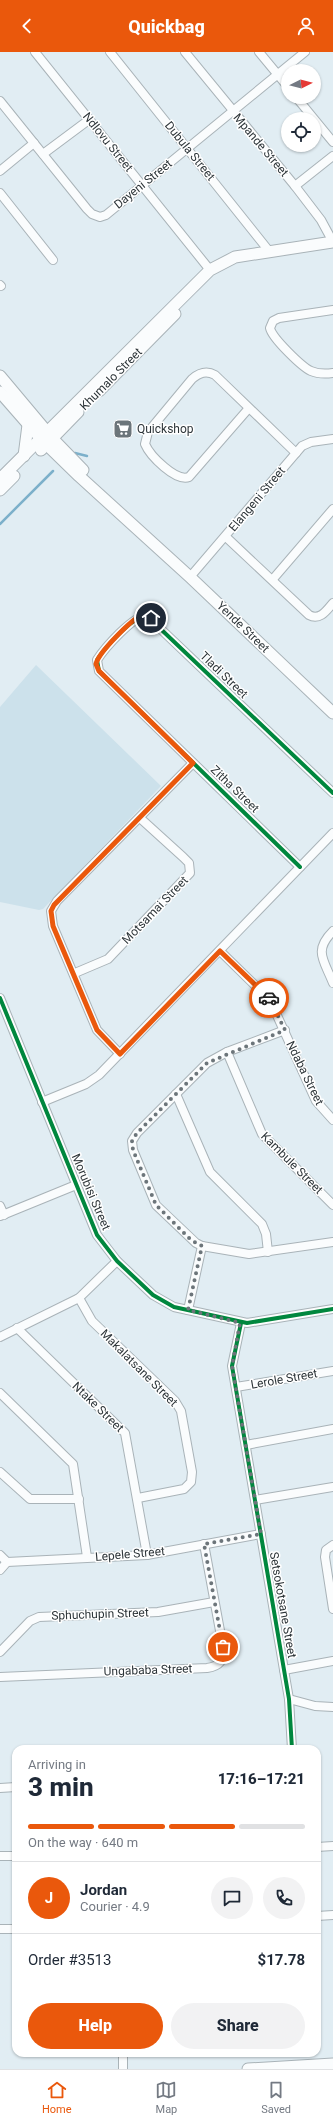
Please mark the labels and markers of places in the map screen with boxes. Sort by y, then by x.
supermarket icon: Quickshop [112,418,134,440]
place label: Quickshop [137,422,194,436]
pin [134,601,168,635]
pin [206,1630,240,1664]

